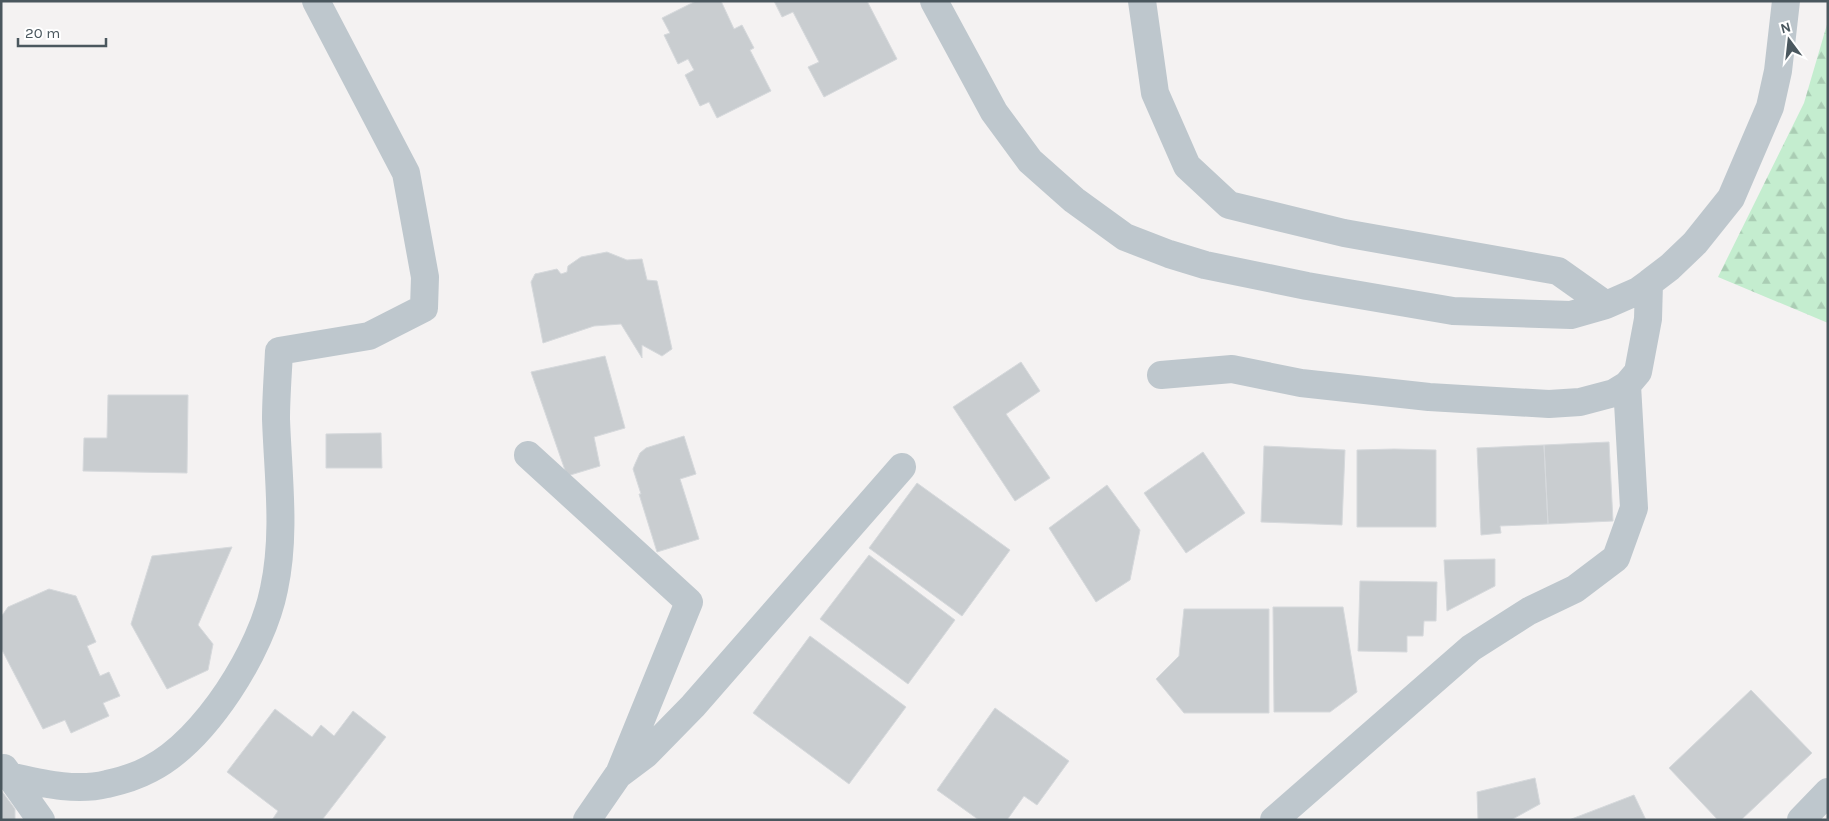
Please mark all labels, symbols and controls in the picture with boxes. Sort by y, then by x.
scale bar [18,15,105,47]
north arrow [1764,15,1814,65]
text: N [1779,18,1793,37]
text: 20 m [25,24,60,42]

